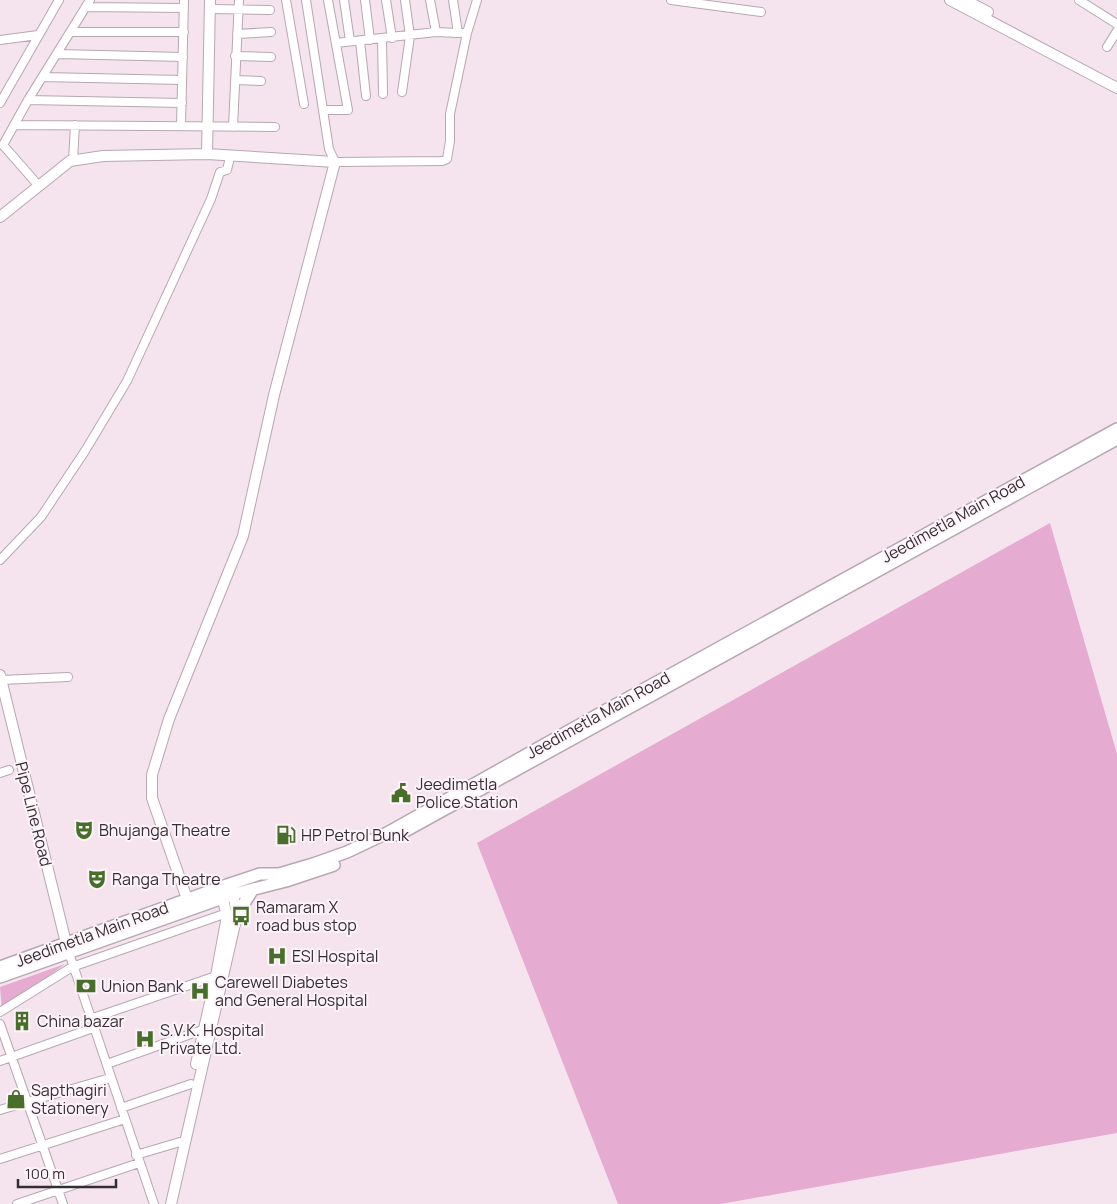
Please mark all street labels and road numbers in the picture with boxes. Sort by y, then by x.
street label: Jeedimetla Main Road [877,470,1029,568]
street label: Jeedimetla Main Road [522,666,674,764]
street label: Pipe Line Road [10,759,58,869]
street label: Jeedimetla Main Road [13,896,171,972]

